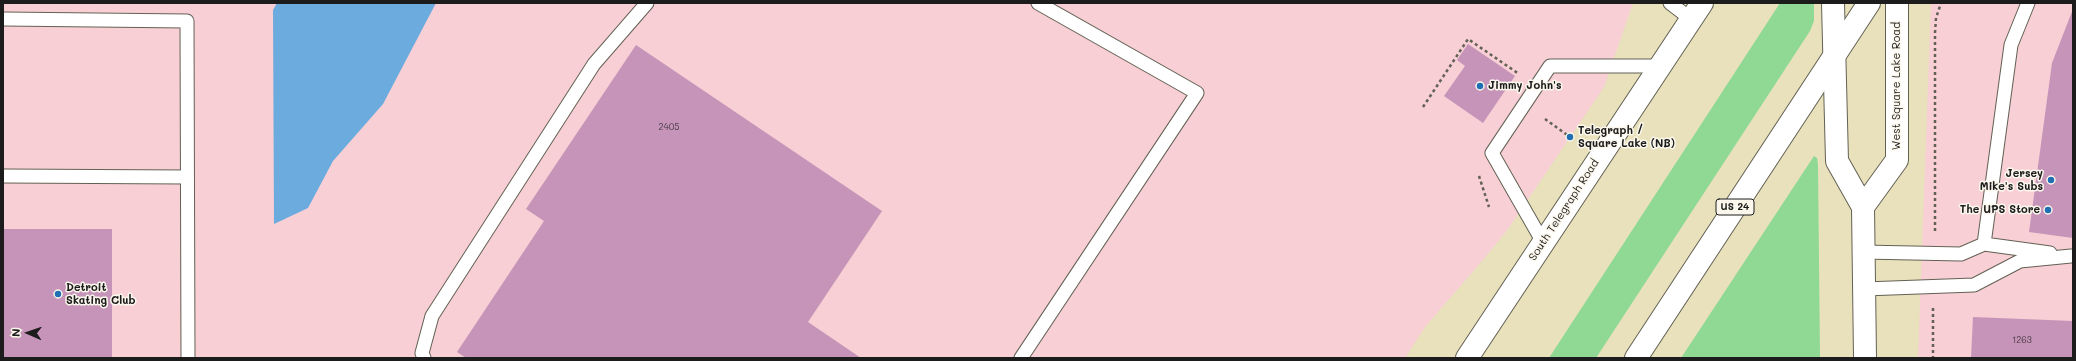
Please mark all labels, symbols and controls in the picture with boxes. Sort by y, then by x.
street label: West Square Lake Road [1890,22,1904,150]
place label: Jimmy John's [1488,79,1561,93]
marker: Jimmy John's [1475,81,1485,91]
house number: 2405 [658,122,680,132]
place label: Telegraph / Square Lake (NB) [1578,124,1675,150]
marker: Telegraph / Square Lake (NB) [1565,132,1575,142]
street label: South Telegraph Road [1526,157,1602,263]
place label: Jersey Mike's Subs [1980,167,2043,193]
marker: Jersey Mike's Subs [2046,175,2056,185]
road number: US 24 [1716,199,1754,215]
place label: The UPS Store [1960,203,2040,217]
marker: The UPS Store [2043,205,2053,215]
place label: Detroit Skating Club [66,281,135,307]
marker: Detroit Skating Club [53,289,63,299]
north arrow [8,313,48,353]
text: N [8,328,23,337]
house number: 1263 [2012,335,2032,345]

